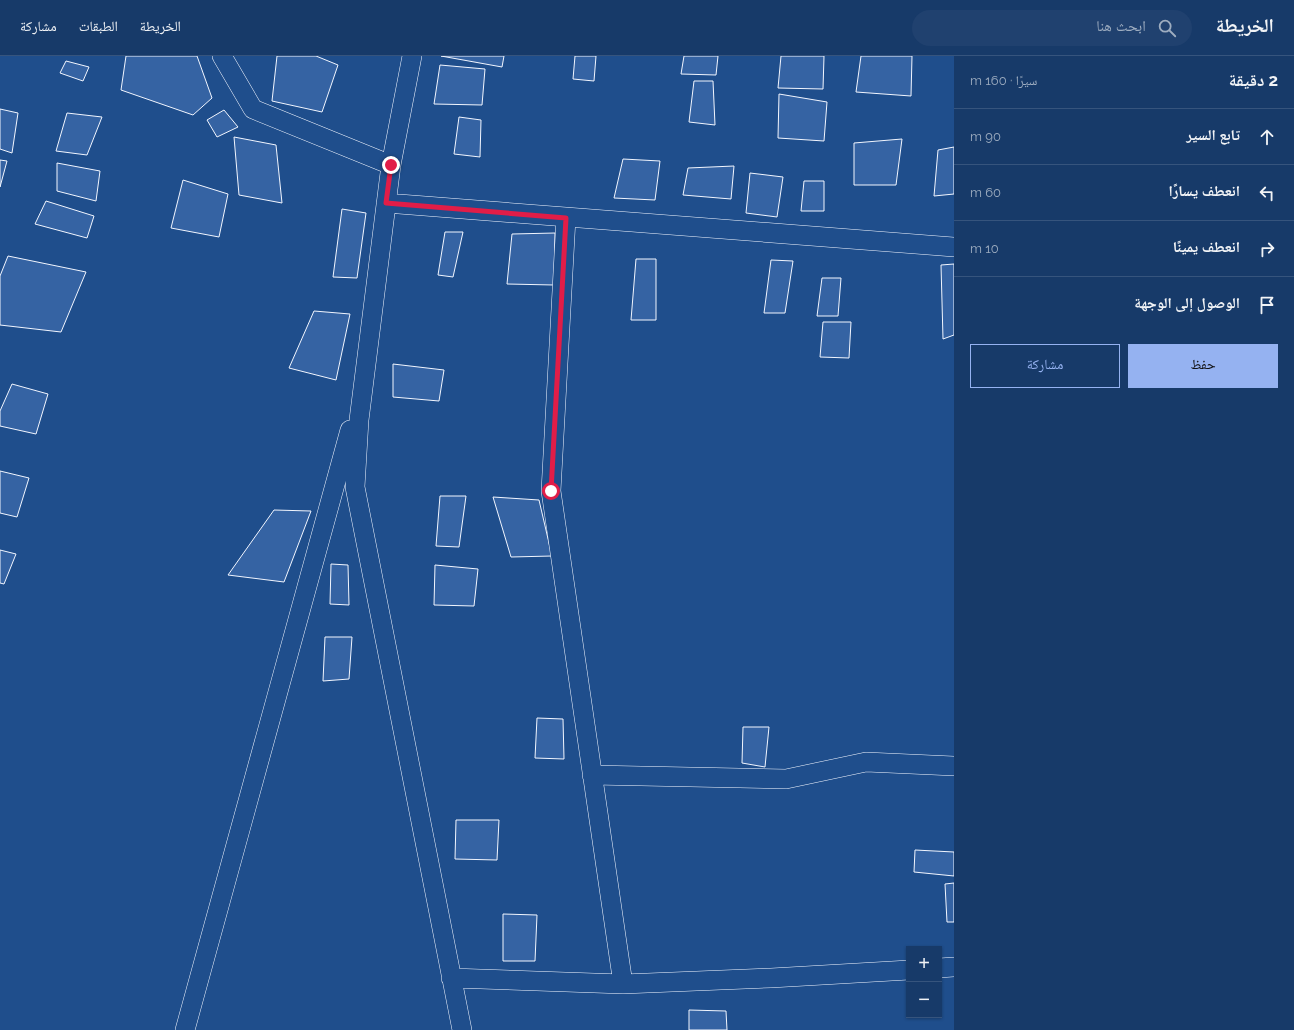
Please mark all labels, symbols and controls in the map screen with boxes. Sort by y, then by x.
search box [912,10,1192,46]
text: الخريطة [1216,14,1274,36]
text: ابحث هنا [1096,17,1146,35]
icon: search [1156,17,1178,39]
text: مشاركة [20,18,57,34]
text: الطبقات [79,18,118,34]
text: الخريطة [140,18,181,34]
text: 2 دقيقة [1229,70,1278,90]
text: سيرًا · 160 m [970,73,1037,88]
text: تابع السير [1186,126,1240,144]
icon: ahead [1256,126,1278,148]
text: 90 m [970,129,1001,144]
route end [382,156,400,174]
text: انعطف يسارًا [1168,182,1240,200]
icon: left [1256,182,1278,204]
text: 60 m [970,185,1001,200]
text: انعطف يمينًا [1173,238,1240,256]
icon: right [1256,238,1278,260]
text: 10 m [970,241,999,256]
text: الوصول إلى الوجهة [1134,294,1240,312]
icon: arrive [1256,294,1278,316]
button: مشاركة [970,344,1120,388]
button: حفظ [1128,344,1278,388]
route start [542,482,560,500]
map controls [906,946,942,1018]
button: + [906,946,942,982]
button: − [906,982,942,1018]

